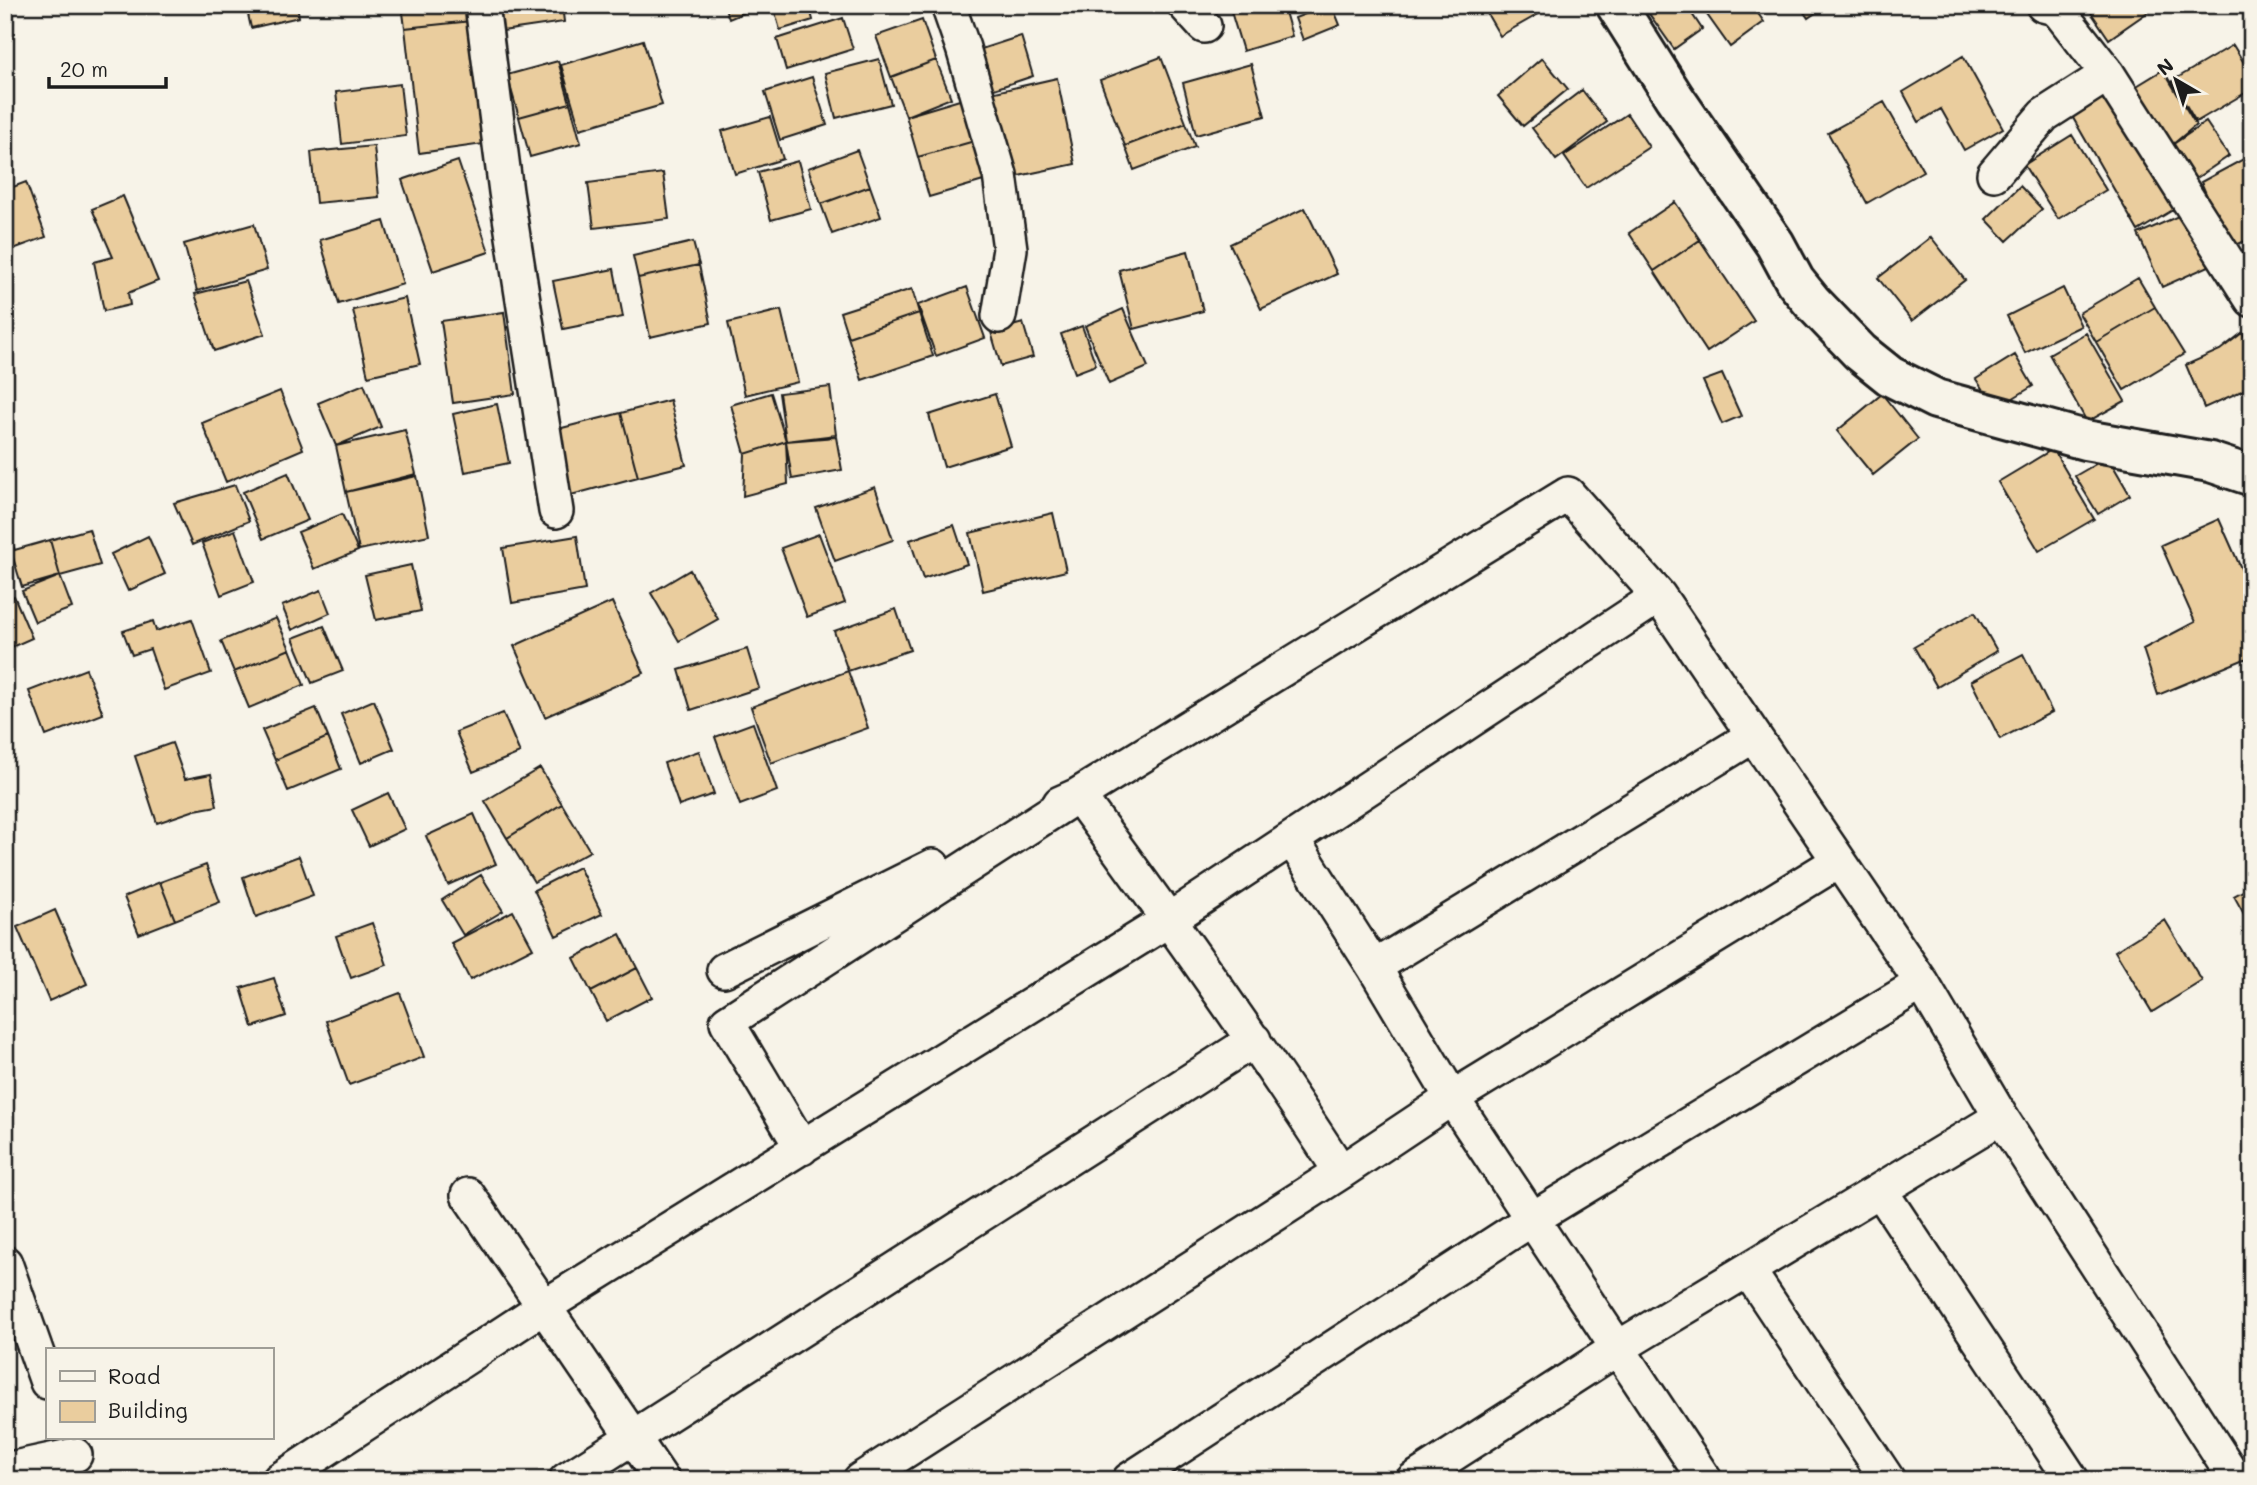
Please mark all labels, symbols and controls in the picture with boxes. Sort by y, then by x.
scale bar [49,46,166,90]
north arrow [2142,46,2212,116]
text: N [2152,52,2178,81]
text: 20 m [60,55,108,82]
legend [46,1348,273,1440]
text: Road [108,1362,160,1389]
text: Building [108,1396,188,1423]

